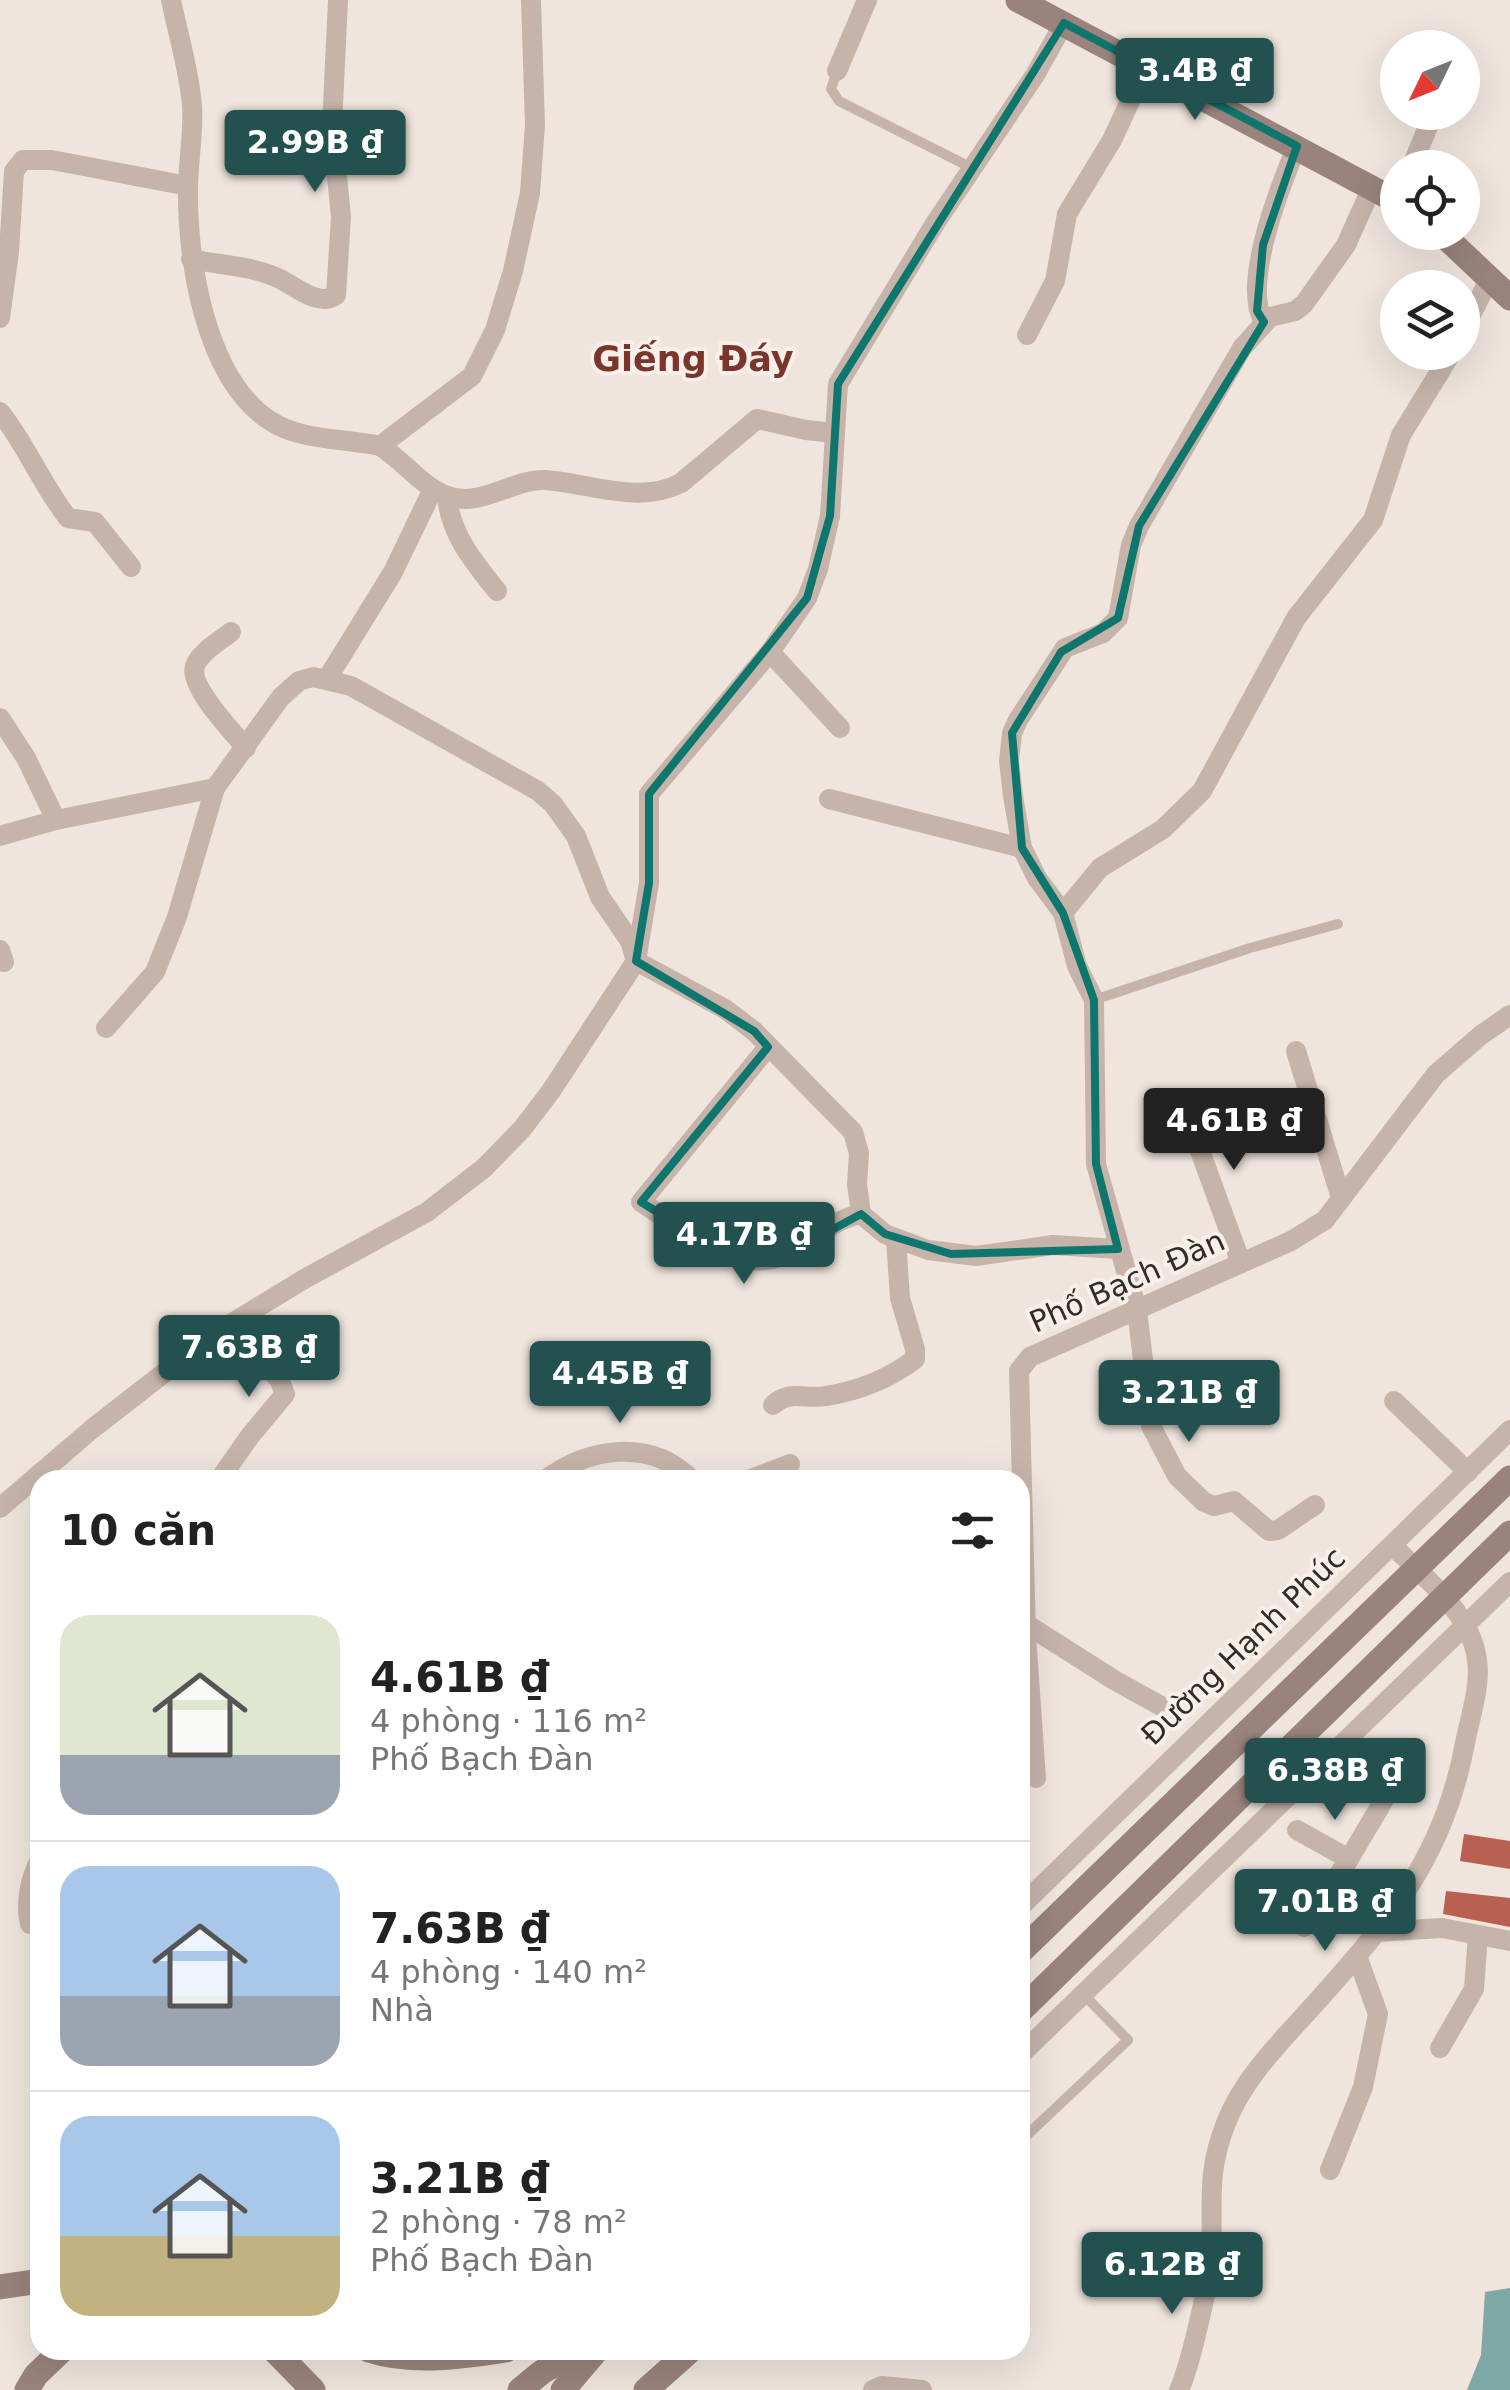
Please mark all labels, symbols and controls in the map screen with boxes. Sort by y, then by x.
north arrow [1380,30,1480,130]
map controls [1380,30,1480,370]
pin: 3.4B ₫ [1114,38,1276,123]
text: 3.4B ₫ [1138,51,1252,89]
pin: 2.99B ₫ [223,110,407,195]
text: 2.99B ₫ [247,123,383,161]
button: locate [1380,150,1480,250]
button: layers [1380,270,1480,370]
district label: Giếng Đáy [592,339,794,379]
pin: 4.61B ₫ [1142,1088,1326,1173]
text: 4.61B ₫ [1166,1101,1302,1139]
pin: 4.17B ₫ [652,1202,836,1287]
text: 4.17B ₫ [676,1215,812,1253]
street label: Phố Bạch Đàn [1024,1222,1230,1340]
pin: 7.63B ₫ [157,1315,341,1400]
text: 7.63B ₫ [181,1328,317,1366]
pin: 4.45B ₫ [528,1341,712,1426]
text: 4.45B ₫ [552,1354,688,1392]
pin: 3.21B ₫ [1097,1360,1281,1445]
text: 3.21B ₫ [1121,1373,1257,1411]
icon: filters [945,1503,1000,1558]
text: 10 căn [60,1506,216,1555]
street label: Đường Hạnh Phúc [1134,1540,1352,1752]
text: 4.61B ₫ [370,1653,549,1702]
icon: home [140,1655,260,1775]
text: 4 phòng · 116 m² [370,1702,647,1740]
pin: 6.38B ₫ [1243,1738,1427,1823]
text: Phố Bạch Đàn [370,1740,594,1778]
text: 6.38B ₫ [1267,1751,1403,1789]
pin: 7.01B ₫ [1233,1869,1417,1954]
text: 7.01B ₫ [1257,1882,1393,1920]
text: 7.63B ₫ [370,1904,549,1953]
icon: home [140,1906,260,2026]
text: 4 phòng · 140 m² [370,1953,647,1991]
text: Nhà [370,1991,434,2029]
text: 3.21B ₫ [370,2154,549,2203]
icon: home [140,2156,260,2276]
text: 2 phòng · 78 m² [370,2203,627,2241]
pin: 6.12B ₫ [1080,2232,1264,2317]
text: Phố Bạch Đàn [370,2241,594,2279]
text: 6.12B ₫ [1104,2245,1240,2283]

